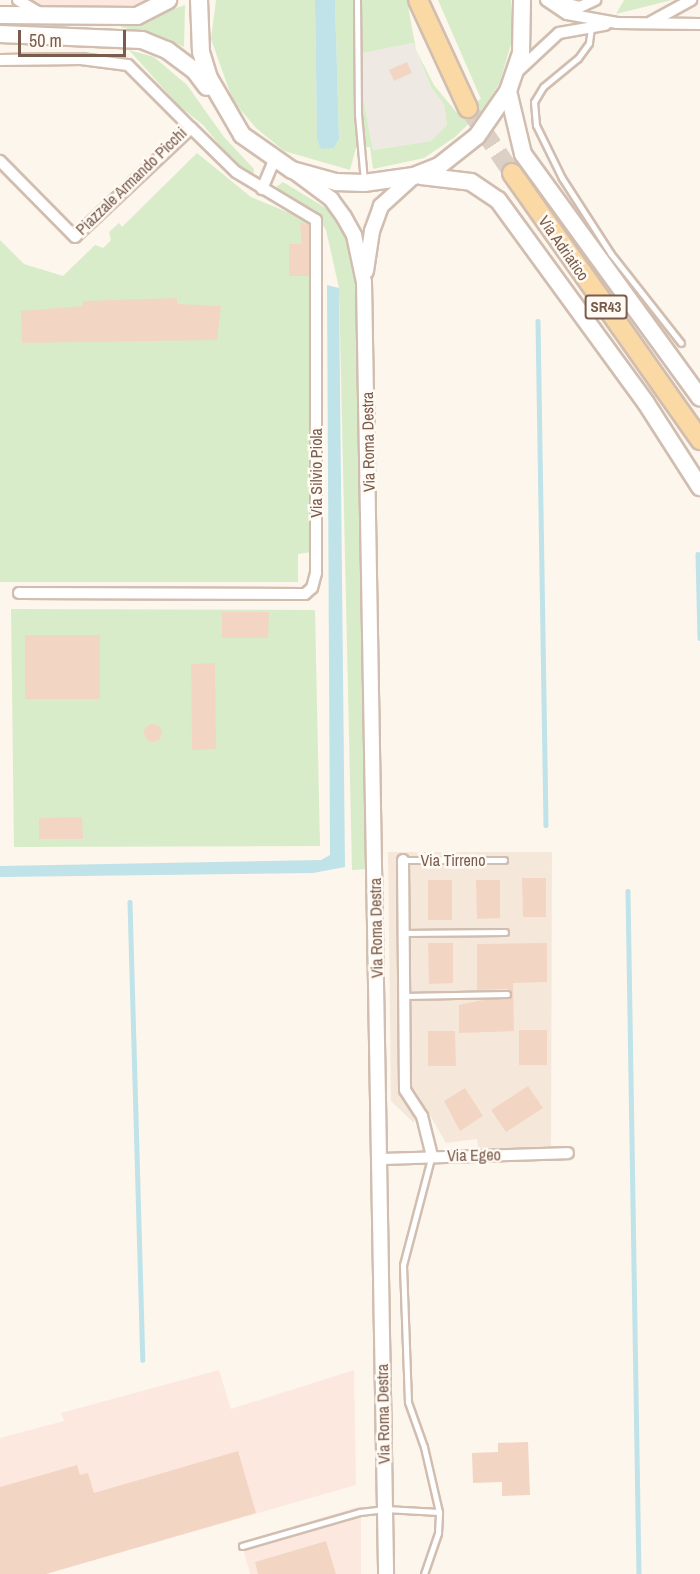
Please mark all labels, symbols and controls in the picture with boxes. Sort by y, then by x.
scale bar [21,18,129,56]
text: 50 m [29,28,62,53]
street label: Piazzale Armando Picchi [71,123,191,239]
street label: Via Adriatico [534,212,594,284]
road number: SR43 [584,295,628,319]
street label: Via Roma Destra [358,392,378,492]
street label: Via Silvio Piola [306,428,326,518]
street label: Via Tirreno [420,850,486,870]
street label: Via Roma Destra [366,878,386,978]
street label: Via Egeo [447,1145,501,1165]
street label: Via Roma Destra [373,1364,393,1464]

